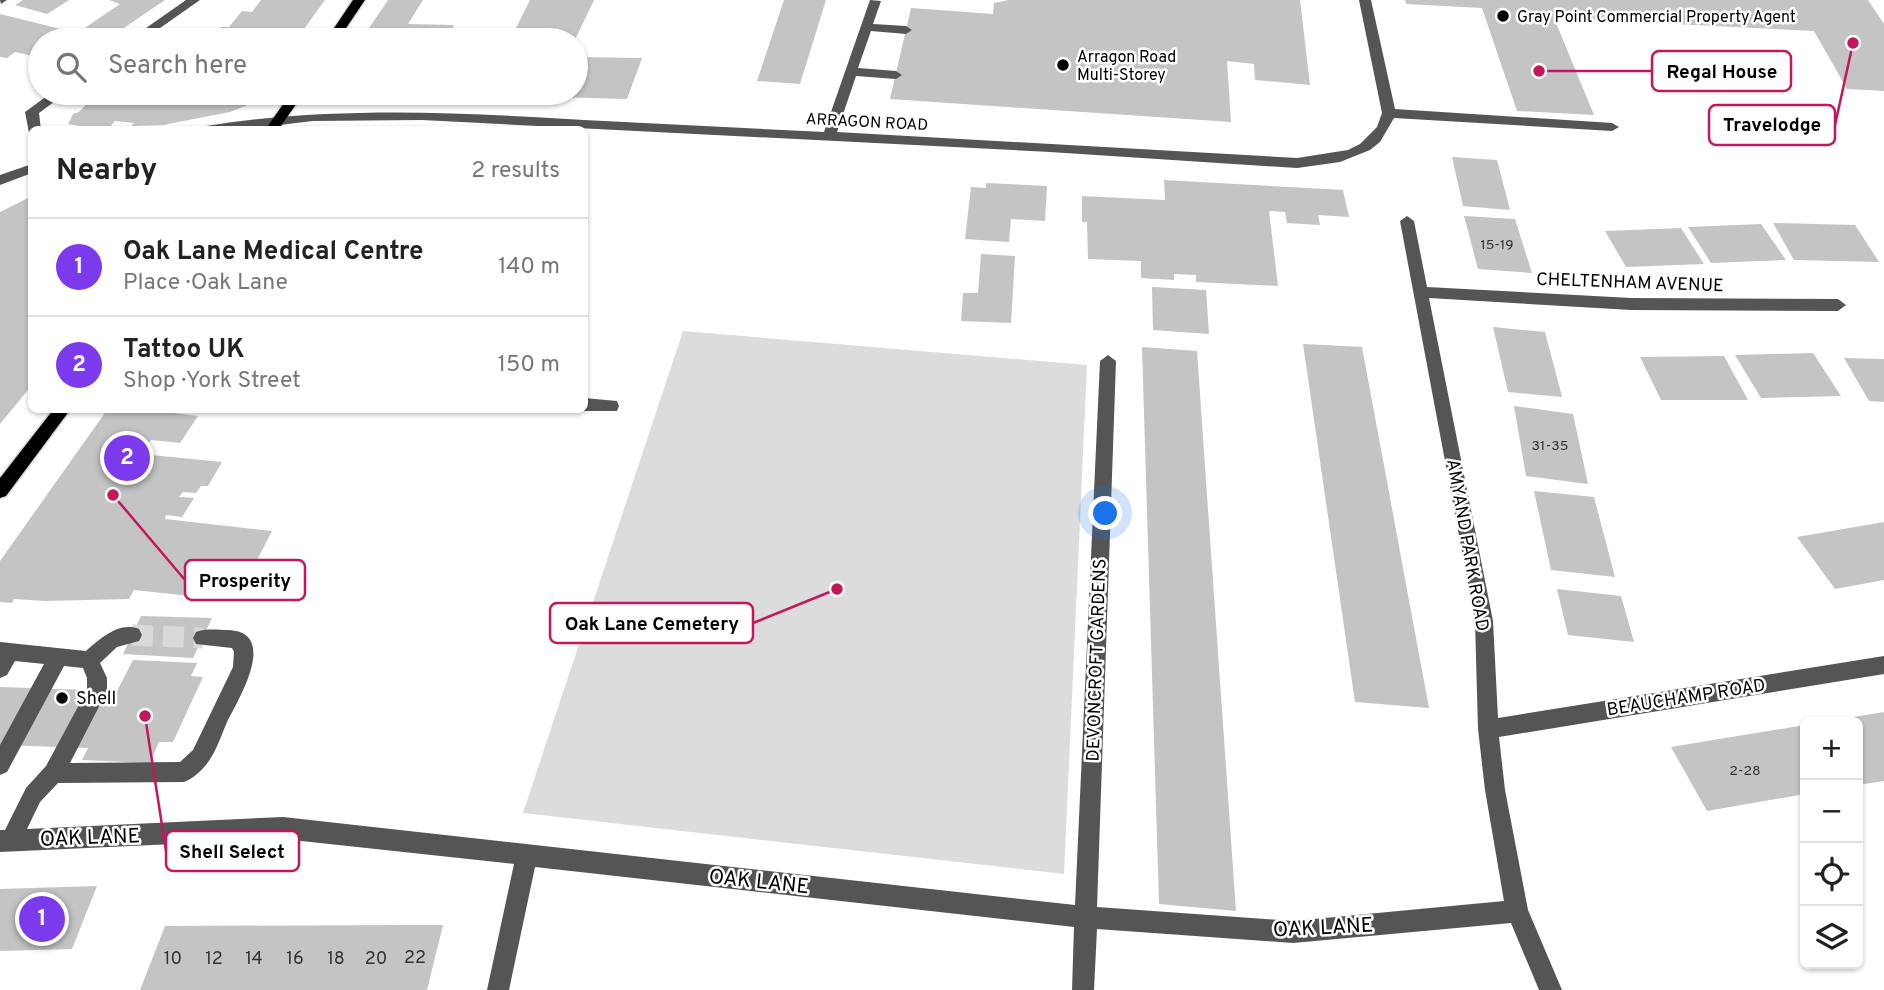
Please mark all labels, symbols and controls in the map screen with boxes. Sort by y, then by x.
marker: Gray Point Commercial Property Agent [1495,8,1511,24]
place label: Gray Point Commercial Property Agent [1517,8,1796,28]
search box [28,28,588,105]
icon: search [52,48,90,86]
place label: Arragon Road Multi-Storey [1077,48,1176,86]
text: Search here [108,50,247,83]
callout: Regal House [1652,51,1791,91]
marker: Arragon Road Multi-Storey [1055,57,1071,73]
text: Regal House [1667,61,1777,85]
callout: Travelodge [1709,105,1835,145]
street label: ARRAGON ROAD [805,110,928,136]
text: Travelodge [1723,114,1821,138]
text: Nearby [56,153,157,190]
text: 2 results [471,157,560,186]
text: Oak Lane Medical Centre [123,236,423,269]
house number: 15-19 [1480,237,1514,254]
text: 1 [74,253,84,282]
text: 140 m [498,253,560,282]
text: Place · Oak Lane [123,269,288,298]
street label: CHELTENHAM AVENUE [1536,269,1724,298]
text: Tattoo UK [123,334,245,367]
text: 2 [72,351,86,380]
text: 150 m [498,351,560,380]
text: Shop · York Street [123,367,301,396]
pin: 2 [104,432,150,484]
house number: 31-35 [1532,438,1568,455]
street label: AMYAND PARK ROAD [1440,457,1493,633]
your location [1088,496,1122,530]
street label: DEVONCROFT GARDENS [1082,558,1113,762]
callout: Prosperity [185,560,305,600]
text: Prosperity [199,570,291,594]
callout: Oak Lane Cemetery [550,603,753,643]
text: Oak Lane Cemetery [565,613,739,637]
street label: BEAUCHAMP ROAD [1605,675,1767,722]
place label: Shell [76,688,116,711]
marker: Shell [54,690,70,706]
map controls [1800,717,1863,969]
button: + [1800,717,1863,780]
house number: 2-28 [1729,763,1761,780]
button: − [1800,780,1863,843]
street label: OAK LANE [39,823,141,854]
callout: Shell Select [166,831,299,871]
text: Shell Select [179,841,285,865]
button: locate [1800,843,1863,906]
street label: OAK LANE [708,864,810,901]
pin: 1 [19,893,65,945]
button: layers [1800,906,1863,969]
street label: OAK LANE [1272,912,1374,945]
house number: 22 [404,947,426,970]
house number: 10 [164,948,182,971]
house number: 12 [205,948,223,971]
house number: 14 [245,948,263,971]
house number: 16 [286,948,304,971]
house number: 18 [327,948,345,971]
house number: 20 [365,948,387,971]

